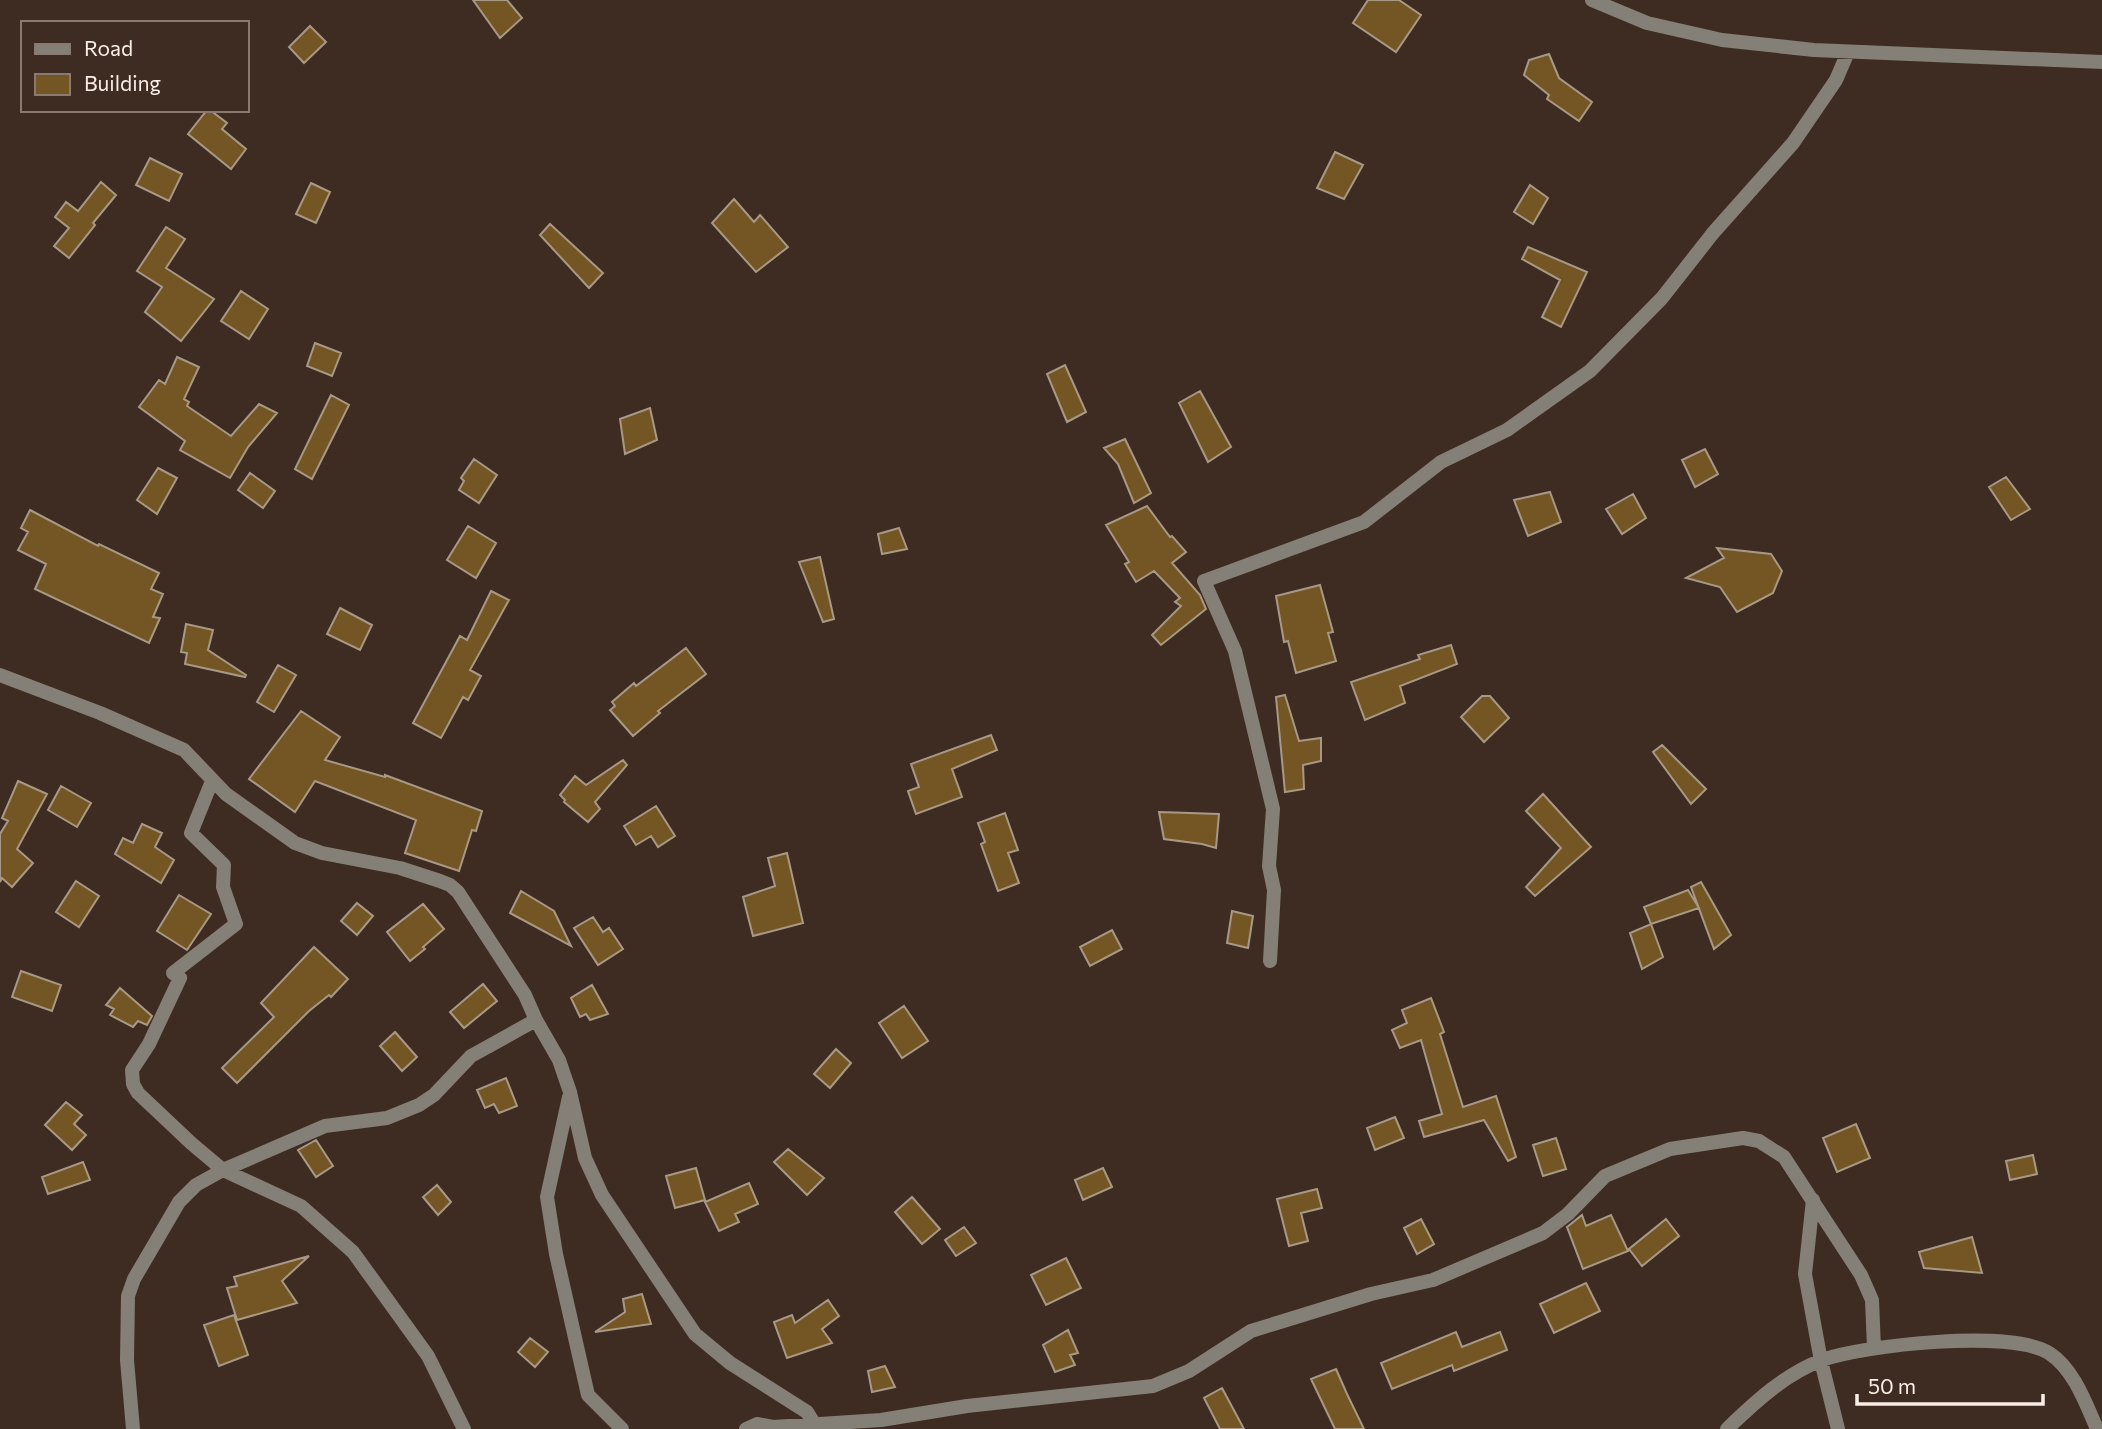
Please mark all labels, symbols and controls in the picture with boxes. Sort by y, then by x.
legend [21,21,248,112]
text: Road [84,35,133,60]
text: Building [84,70,161,95]
scale bar [1857,1362,2042,1406]
text: 50 m [1868,1373,1916,1398]

